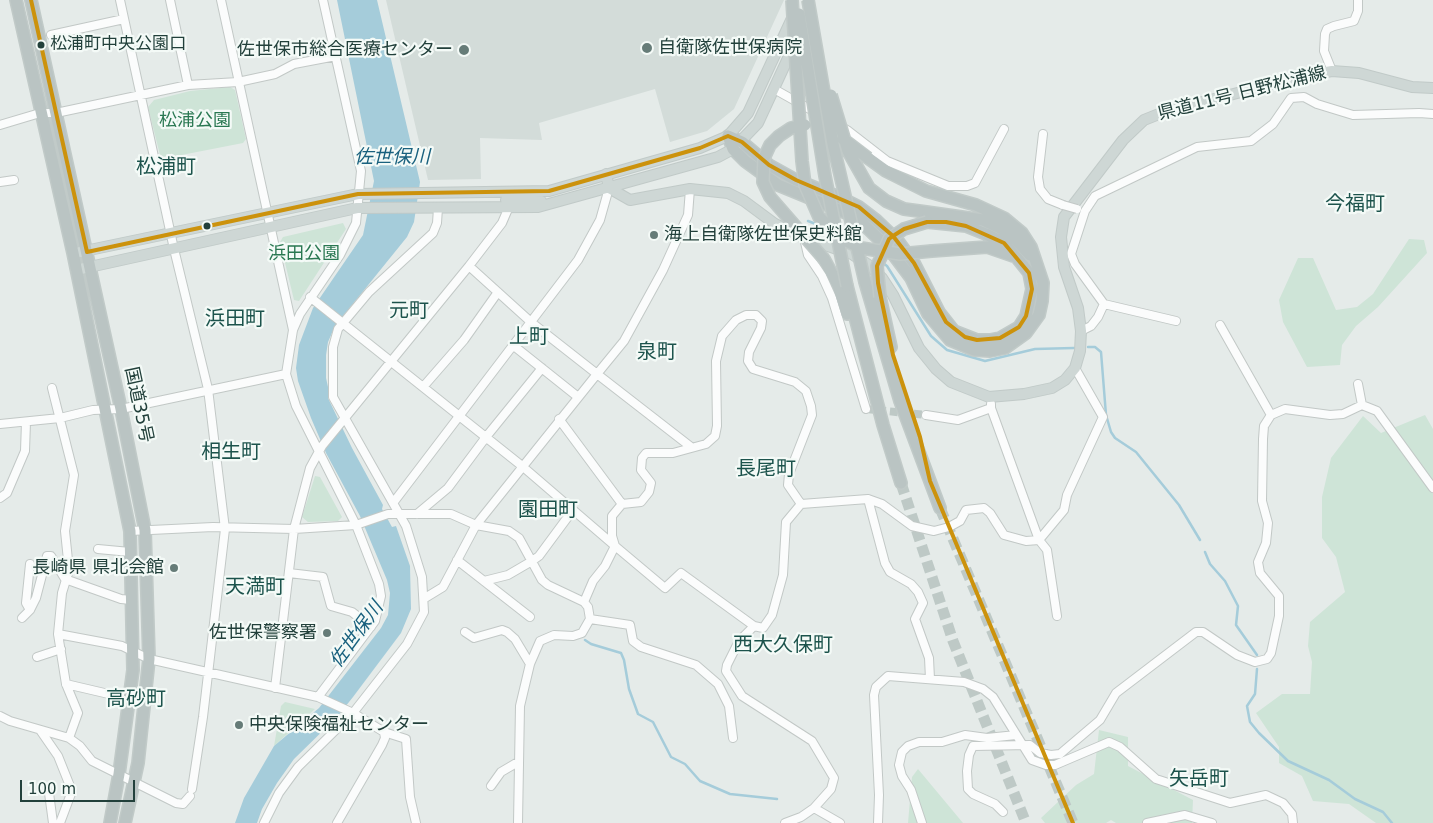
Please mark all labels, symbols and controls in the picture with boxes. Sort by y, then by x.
place label: 松浦町中央公園口 [50,35,186,55]
place label: 自衛隊佐世保病院 [658,37,802,59]
place label: 佐世保市総合医療センター [237,39,453,61]
marker: 松浦町中央公園口 [36,40,46,50]
marker: 自衛隊佐世保病院 [640,41,654,55]
marker: 佐世保市総合医療センター [457,43,471,57]
street label: 県道11号 日野松浦線 [1156,63,1328,125]
park label: 松浦公園 [159,110,231,132]
water label: 佐世保川 [354,147,430,169]
district label: 松浦町 [136,156,196,180]
district label: 今福町 [1325,193,1385,217]
unlabelled marker [202,221,212,231]
place label: 海上自衛隊佐世保史料館 [664,224,862,246]
marker: 海上自衛隊佐世保史料館 [648,229,660,241]
park label: 浜田公園 [268,243,340,265]
district label: 元町 [389,300,429,324]
district label: 浜田町 [205,308,265,332]
district label: 上町 [509,326,549,350]
district label: 泉町 [637,341,677,365]
street label: 国道35号 [119,365,157,445]
district label: 相生町 [201,441,261,465]
district label: 長尾町 [736,458,796,482]
district label: 園田町 [518,499,578,523]
place label: 長崎県 県北会館 [32,557,164,579]
marker: 長崎県 県北会館 [168,562,180,574]
district label: 天満町 [225,576,285,600]
water label: 佐世保川 [325,598,389,672]
place label: 佐世保警察署 [209,622,317,644]
marker: 佐世保警察署 [321,627,333,639]
district label: 西大久保町 [733,634,833,658]
district label: 高砂町 [106,688,166,712]
place label: 中央保険福祉センター [249,714,429,736]
marker: 中央保険福祉センター [233,719,245,731]
district label: 矢岳町 [1169,768,1229,792]
scale bar [22,770,138,802]
text: 100 m [28,780,76,798]

